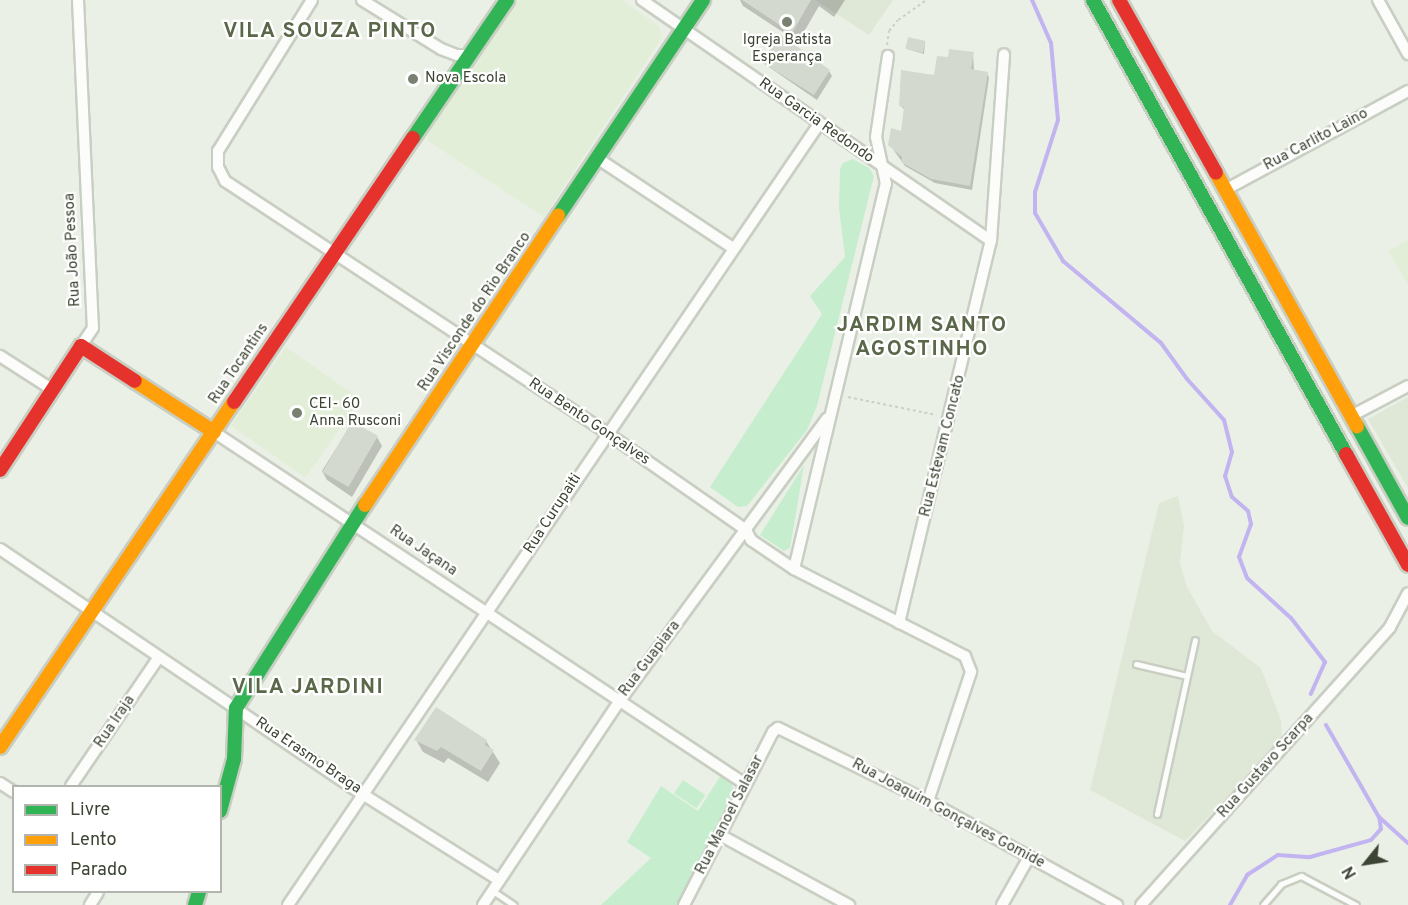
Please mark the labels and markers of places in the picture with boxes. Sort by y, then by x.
marker: Igreja Batista Esperança [780,15,794,29]
place label: Igreja Batista Esperança [743,31,831,66]
place label: Nova Escola [425,70,506,88]
marker: Nova Escola [406,72,420,86]
place label: CEI- 60 Anna Rusconi [309,395,401,430]
marker: CEI- 60 Anna Rusconi [290,406,304,420]

